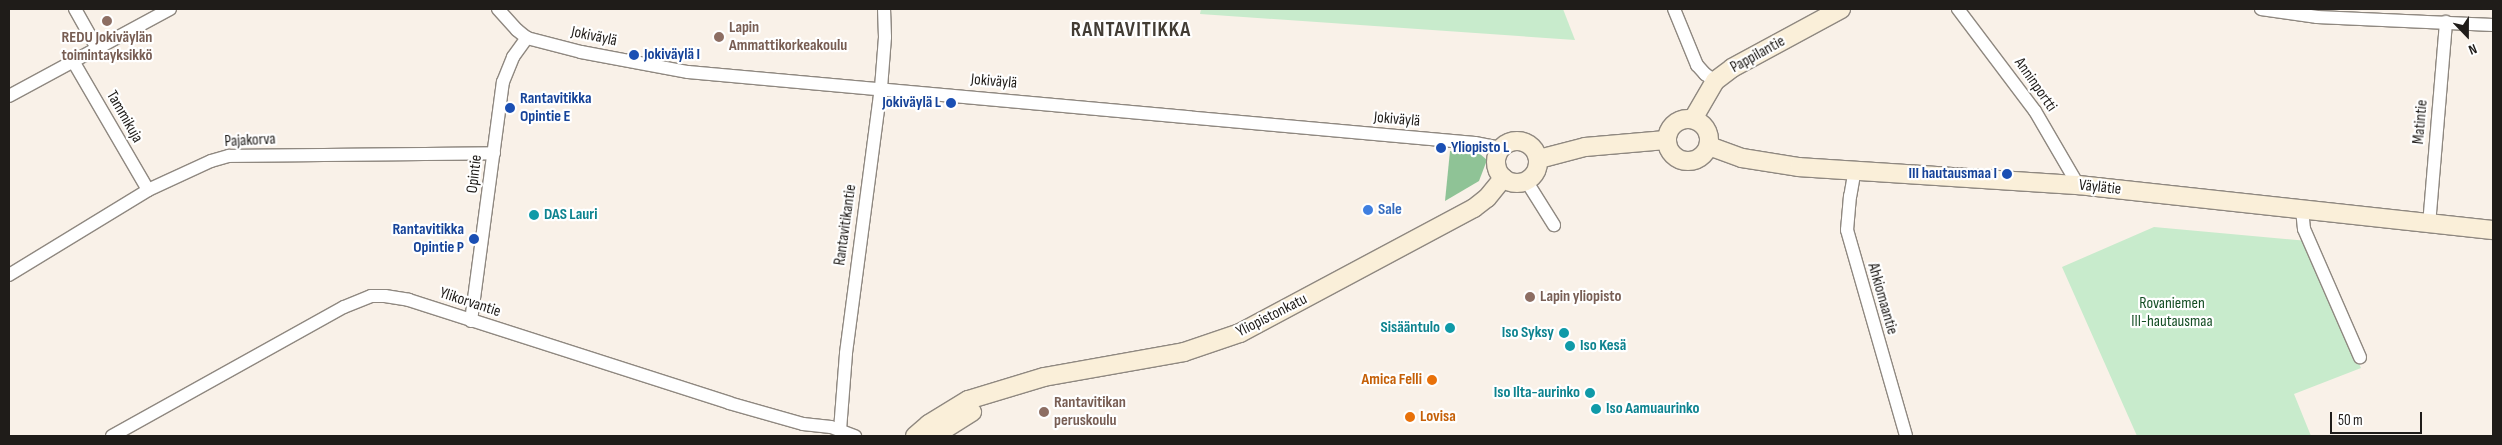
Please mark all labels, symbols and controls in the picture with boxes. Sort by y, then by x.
north arrow [2442,10,2492,60]
marker: REDU Jokiväylän toimintayksikkö [101,15,113,27]
district label: RANTAVITIKKA [1069,17,1193,43]
place label: Lapin Ammattikorkeakoulu [729,18,847,56]
street label: Jokiväylä [569,23,619,51]
place label: REDU Jokiväylän toimintayksikkö [62,28,152,66]
marker: Lapin Ammattikorkeakoulu [713,31,725,43]
street label: Pappilantie [1727,32,1789,78]
text: N [2466,40,2479,59]
place label: Jokiväylä I [644,45,700,65]
marker: Jokiväylä I [628,49,640,61]
street label: Anninportti [2010,54,2060,116]
street label: Jokiväylä [970,70,1018,94]
street label: Tammikuja [101,88,147,146]
place label: Rantavitikka Opintie E [520,89,592,127]
place label: Jokiväylä L [882,93,941,113]
marker: Jokiväylä L [945,97,957,109]
street label: Matintie [2409,99,2433,145]
marker: Rantavitikka Opintie E [504,102,516,114]
street label: Jokiväylä [1373,108,1421,132]
street label: Pajakorva [224,130,276,152]
place label: Yliopisto L [1451,138,1509,158]
marker: Yliopisto L [1435,142,1447,154]
street label: Opintie [463,154,487,194]
place label: III hautausmaa I [1908,164,1997,184]
marker: III hautausmaa I [2001,168,2013,180]
street label: Väylätie [2078,176,2122,200]
street label: Rantavitikantie [831,183,861,267]
place label: Sale [1378,200,1402,220]
marker: Sale [1362,204,1374,216]
place label: DAS Lauri [544,205,597,225]
marker: DAS Lauri [528,209,540,221]
place label: Rantavitikka Opintie P [392,220,464,258]
marker: Rantavitikka Opintie P [468,233,480,245]
street label: Ahkiomaantie [1863,261,1901,337]
street label: Ylikorvantie [437,284,503,322]
place label: Lapin yliopisto [1540,287,1622,307]
street label: Yliopistonkatu [1233,290,1311,342]
marker: Lapin yliopisto [1524,291,1536,303]
park label: Rovaniemen III-hautausmaa [2131,294,2213,332]
place label: Sisääntulo [1381,318,1440,338]
marker: Sisääntulo [1444,322,1456,334]
place label: Iso Syksy [1502,323,1554,343]
marker: Iso Syksy [1558,327,1570,339]
place label: Iso Kesä [1580,336,1626,356]
marker: Iso Kesä [1564,340,1576,352]
place label: Amica Felli [1362,370,1422,390]
marker: Amica Felli [1426,374,1438,386]
place label: Iso Ilta-aurinko [1494,383,1580,403]
marker: Iso Ilta-aurinko [1584,387,1596,399]
place label: Rantavitikan peruskoulu [1054,393,1126,431]
place label: Iso Aamuaurinko [1606,399,1699,419]
scale bar [2332,402,2424,434]
marker: Iso Aamuaurinko [1590,403,1602,415]
marker: Rantavitikan peruskoulu [1038,406,1050,418]
place label: Lovisa [1420,407,1456,427]
marker: Lovisa [1404,411,1416,423]
text: 50 m [2338,411,2363,430]

